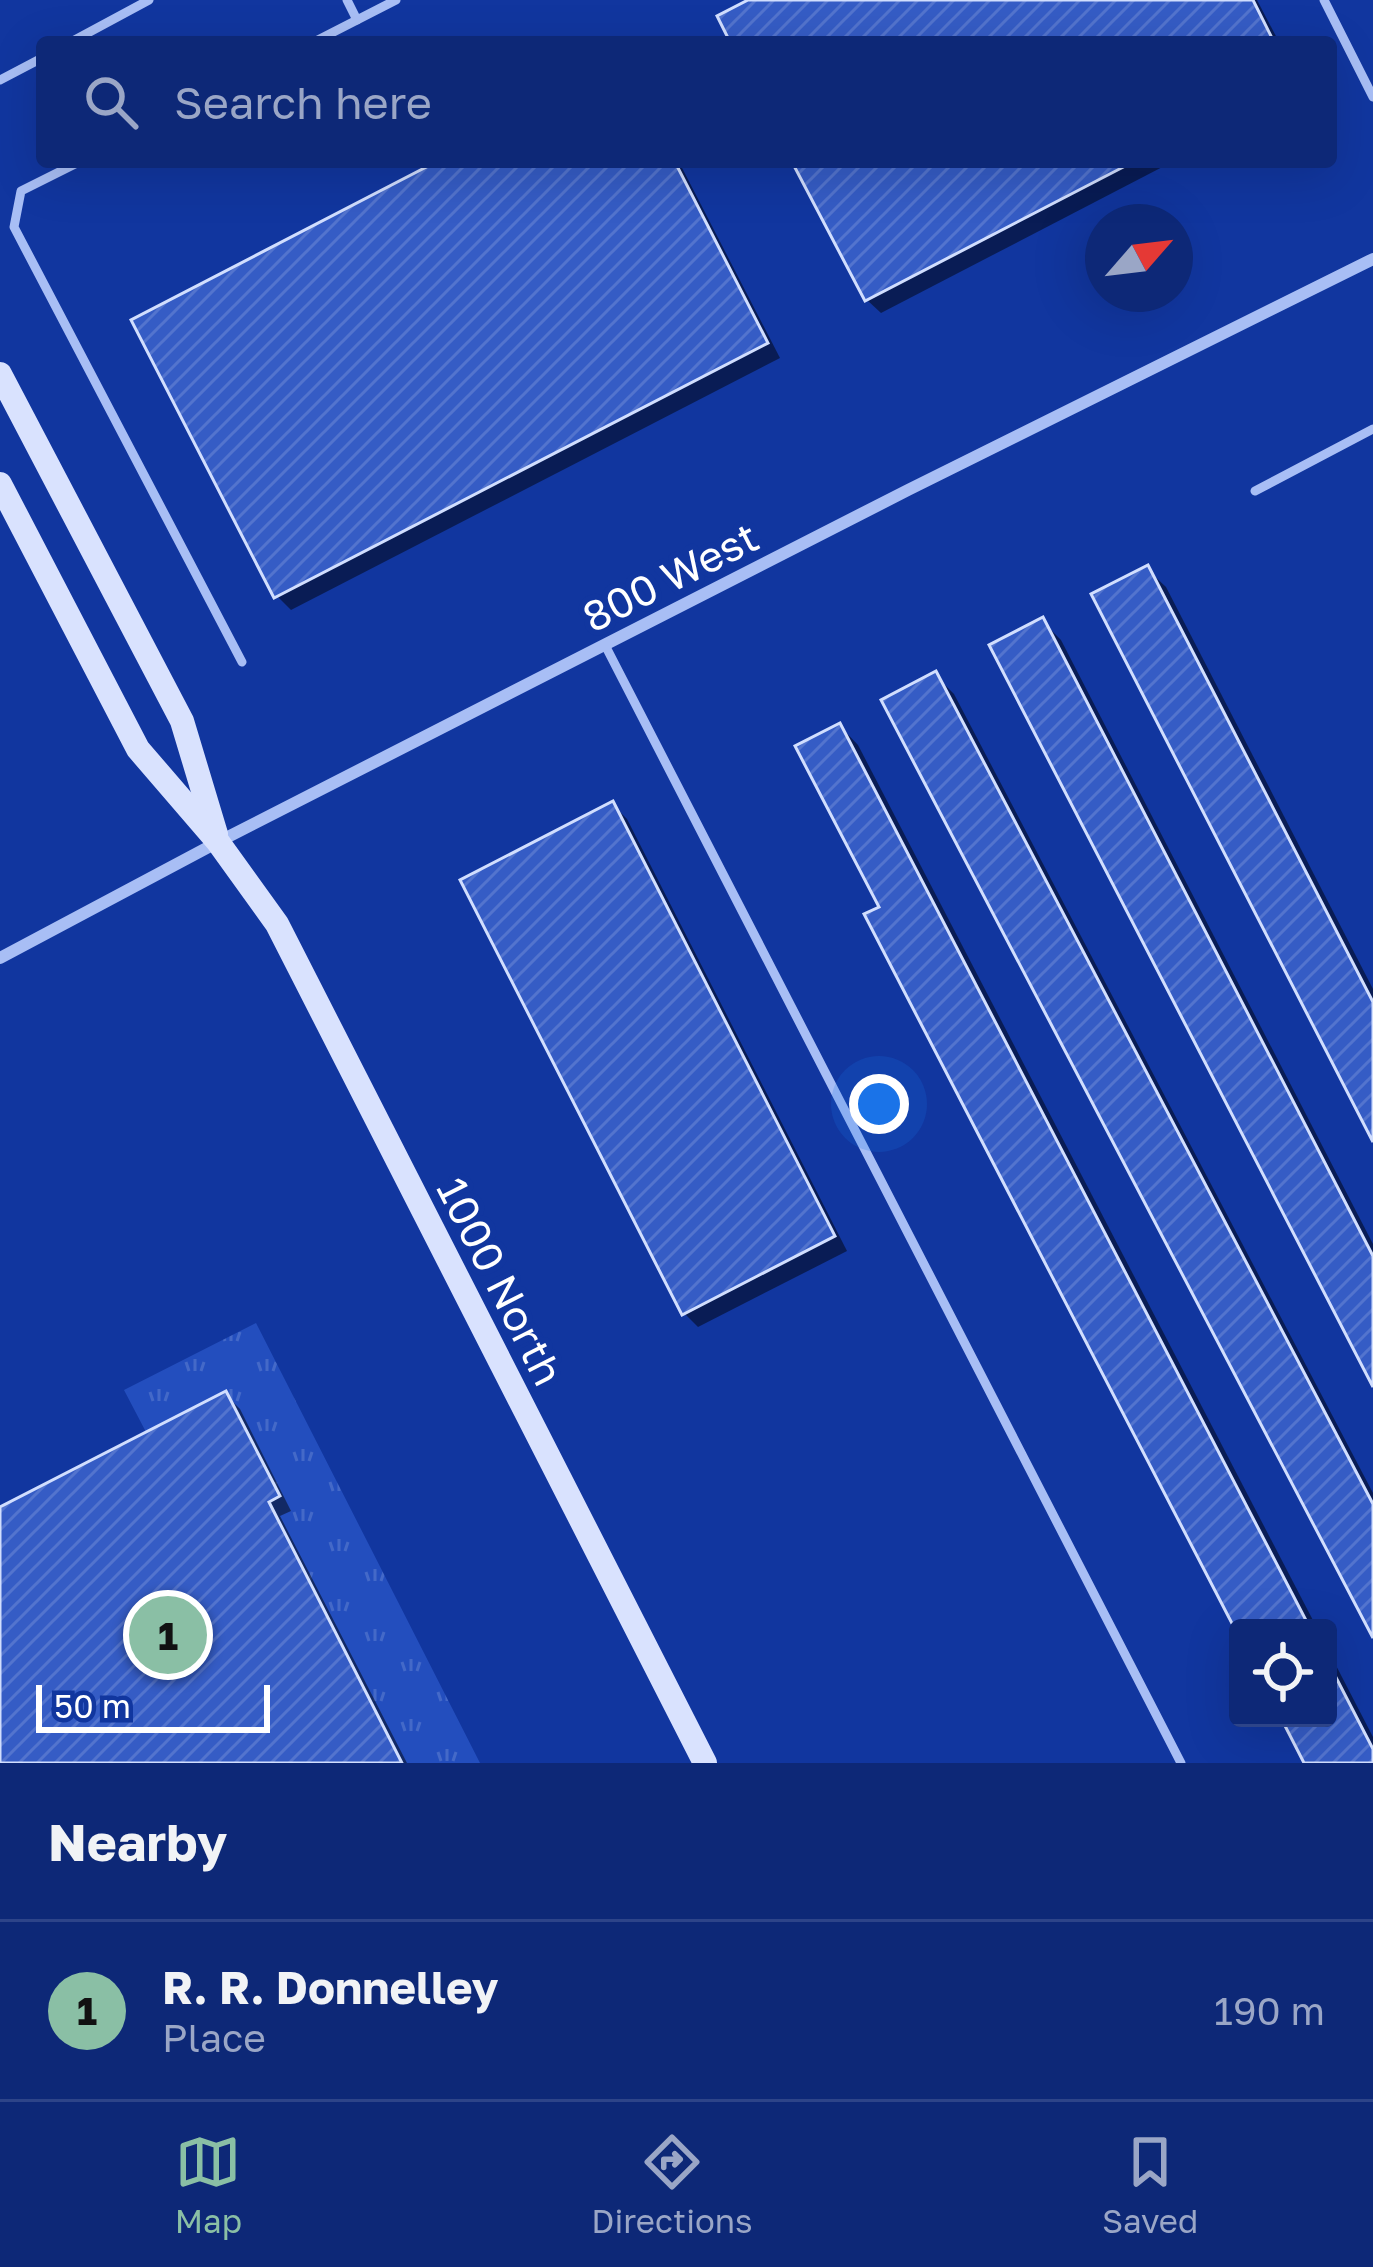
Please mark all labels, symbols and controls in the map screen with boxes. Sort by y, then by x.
search box [36,36,1337,168]
icon: search [78,69,144,135]
text: Search here [174,75,432,129]
north arrow [1085,204,1193,312]
street label: 800 West [574,511,766,641]
your location [849,1074,909,1134]
street label: 1000 North [427,1169,575,1393]
pin: 1 [129,1590,207,1680]
map controls [1229,1619,1337,1727]
button: locate [1229,1619,1337,1727]
scale bar [36,1679,270,1732]
text: 50 m [54,1686,131,1725]
text: Nearby [48,1811,227,1872]
text: R. R. Donnelley [162,1960,499,2014]
text: 1 [77,1987,97,2034]
text: 190 m [1214,1987,1325,2034]
text: Place [162,2014,266,2061]
tab: Map [175,2129,242,2240]
tab: Directions [591,2129,753,2240]
tab: Saved [1102,2129,1198,2240]

